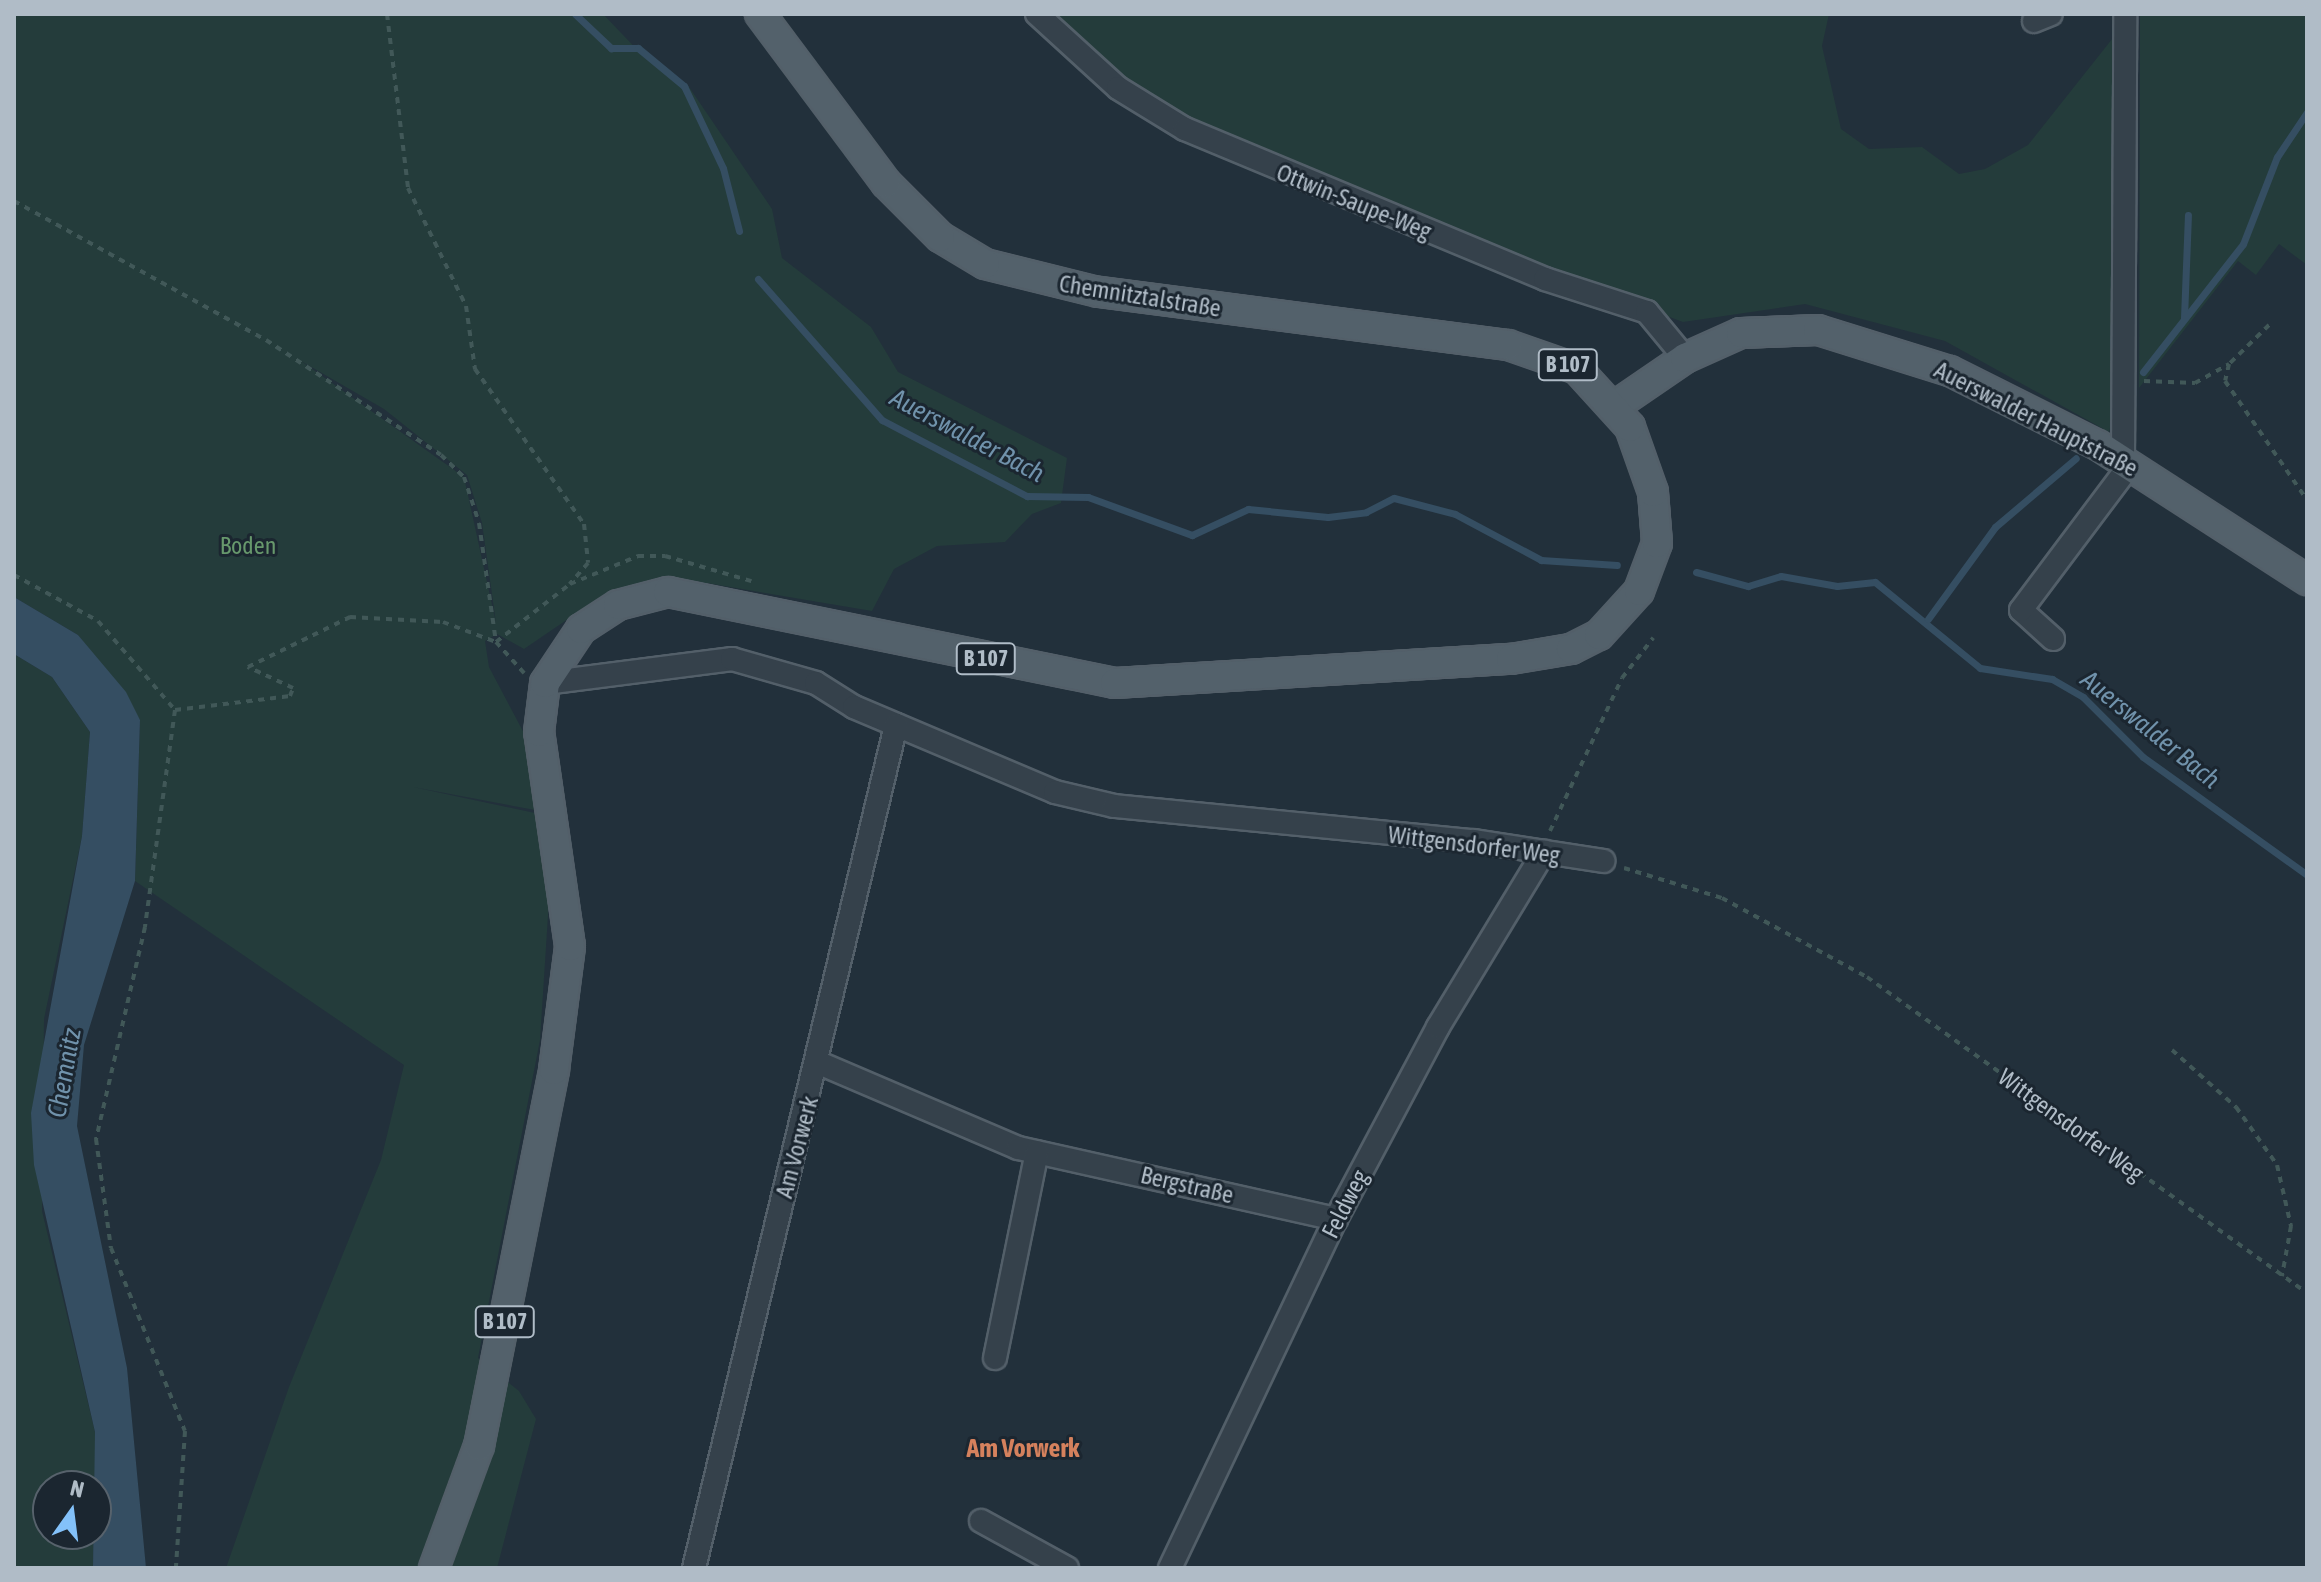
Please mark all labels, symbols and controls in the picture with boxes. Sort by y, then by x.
street label: Ottwin-Saupe-Weg [1272,158,1436,246]
street label: Chemnitztalstraße [1057,269,1223,323]
road number: B 107 [1536,347,1600,383]
street label: Auerswalder Hauptstraße [1930,355,2142,483]
water label: Auerswalder Bach [885,382,1049,490]
park label: Boden [220,532,276,560]
road number: B 107 [954,641,1018,677]
water label: Auerswalder Bach [2074,664,2226,796]
street label: Wittgensdorfer Weg [1386,820,1562,870]
water label: Chemnitz [42,1026,88,1120]
street label: Wittgensdorfer Weg [1993,1063,2149,1187]
street label: Am Vorwerk [770,1093,824,1201]
street label: Bergstraße [1138,1160,1236,1210]
street label: Feldweg [1316,1165,1374,1243]
road number: B 107 [473,1304,537,1340]
district label: Am Vorwerk [966,1433,1080,1465]
north arrow [32,1470,112,1550]
text: N [68,1474,87,1503]

